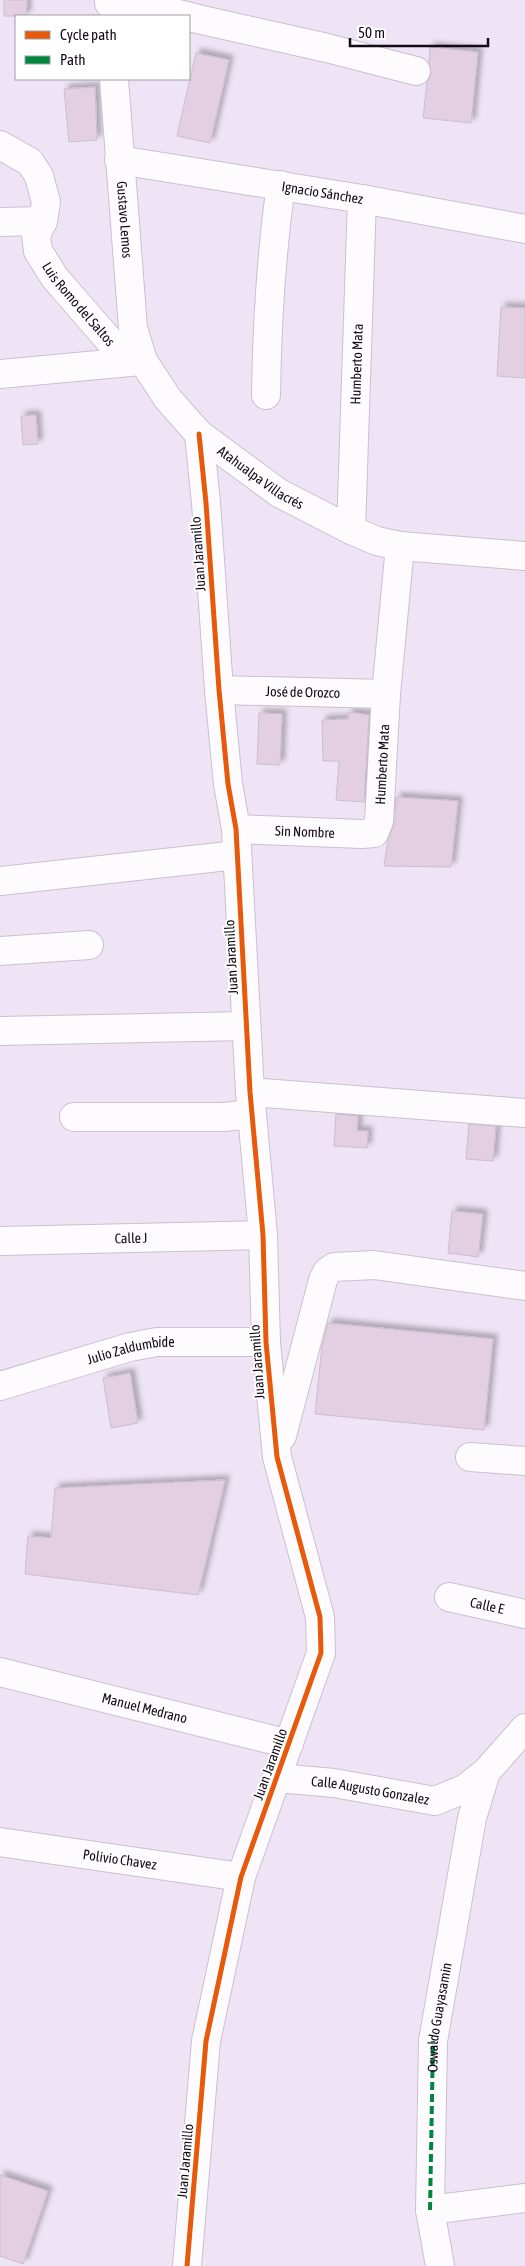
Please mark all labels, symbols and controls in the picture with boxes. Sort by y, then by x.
legend [15,15,190,80]
scale bar [350,15,488,47]
text: 50 m [358,24,385,41]
text: Cycle path [60,26,117,43]
text: Path [60,51,86,68]
street label: Ignacio Sánchez [280,178,364,207]
street label: Gustavo Lemos [114,180,136,259]
street label: Luis Romo del Saltos [39,259,118,349]
street label: Humberto Mata [347,323,366,405]
street label: Atahualpa Villacrés [214,442,306,512]
street label: Juan Jaramillo [187,516,209,592]
street label: José de Orozco [265,683,341,701]
street label: Humberto Mata [372,723,392,805]
street label: Sin Nombre [275,823,335,841]
street label: Juan Jaramillo [221,919,241,995]
street label: Calle J [114,1230,148,1246]
street label: Juan Jaramillo [246,1324,268,1400]
street label: Julio Zaldumbide [85,1334,175,1367]
street label: Calle E [469,1594,506,1617]
street label: Manuel Medrano [100,1690,189,1726]
street label: Juan Jaramillo [250,1726,290,1802]
street label: Calle Augusto Gonzalez [310,1773,430,1808]
street label: Polivio Chavez [82,1846,158,1873]
street label: Oswaldo Guayasamin [424,1961,455,2073]
street label: Juan Jaramillo [174,2123,196,2199]

